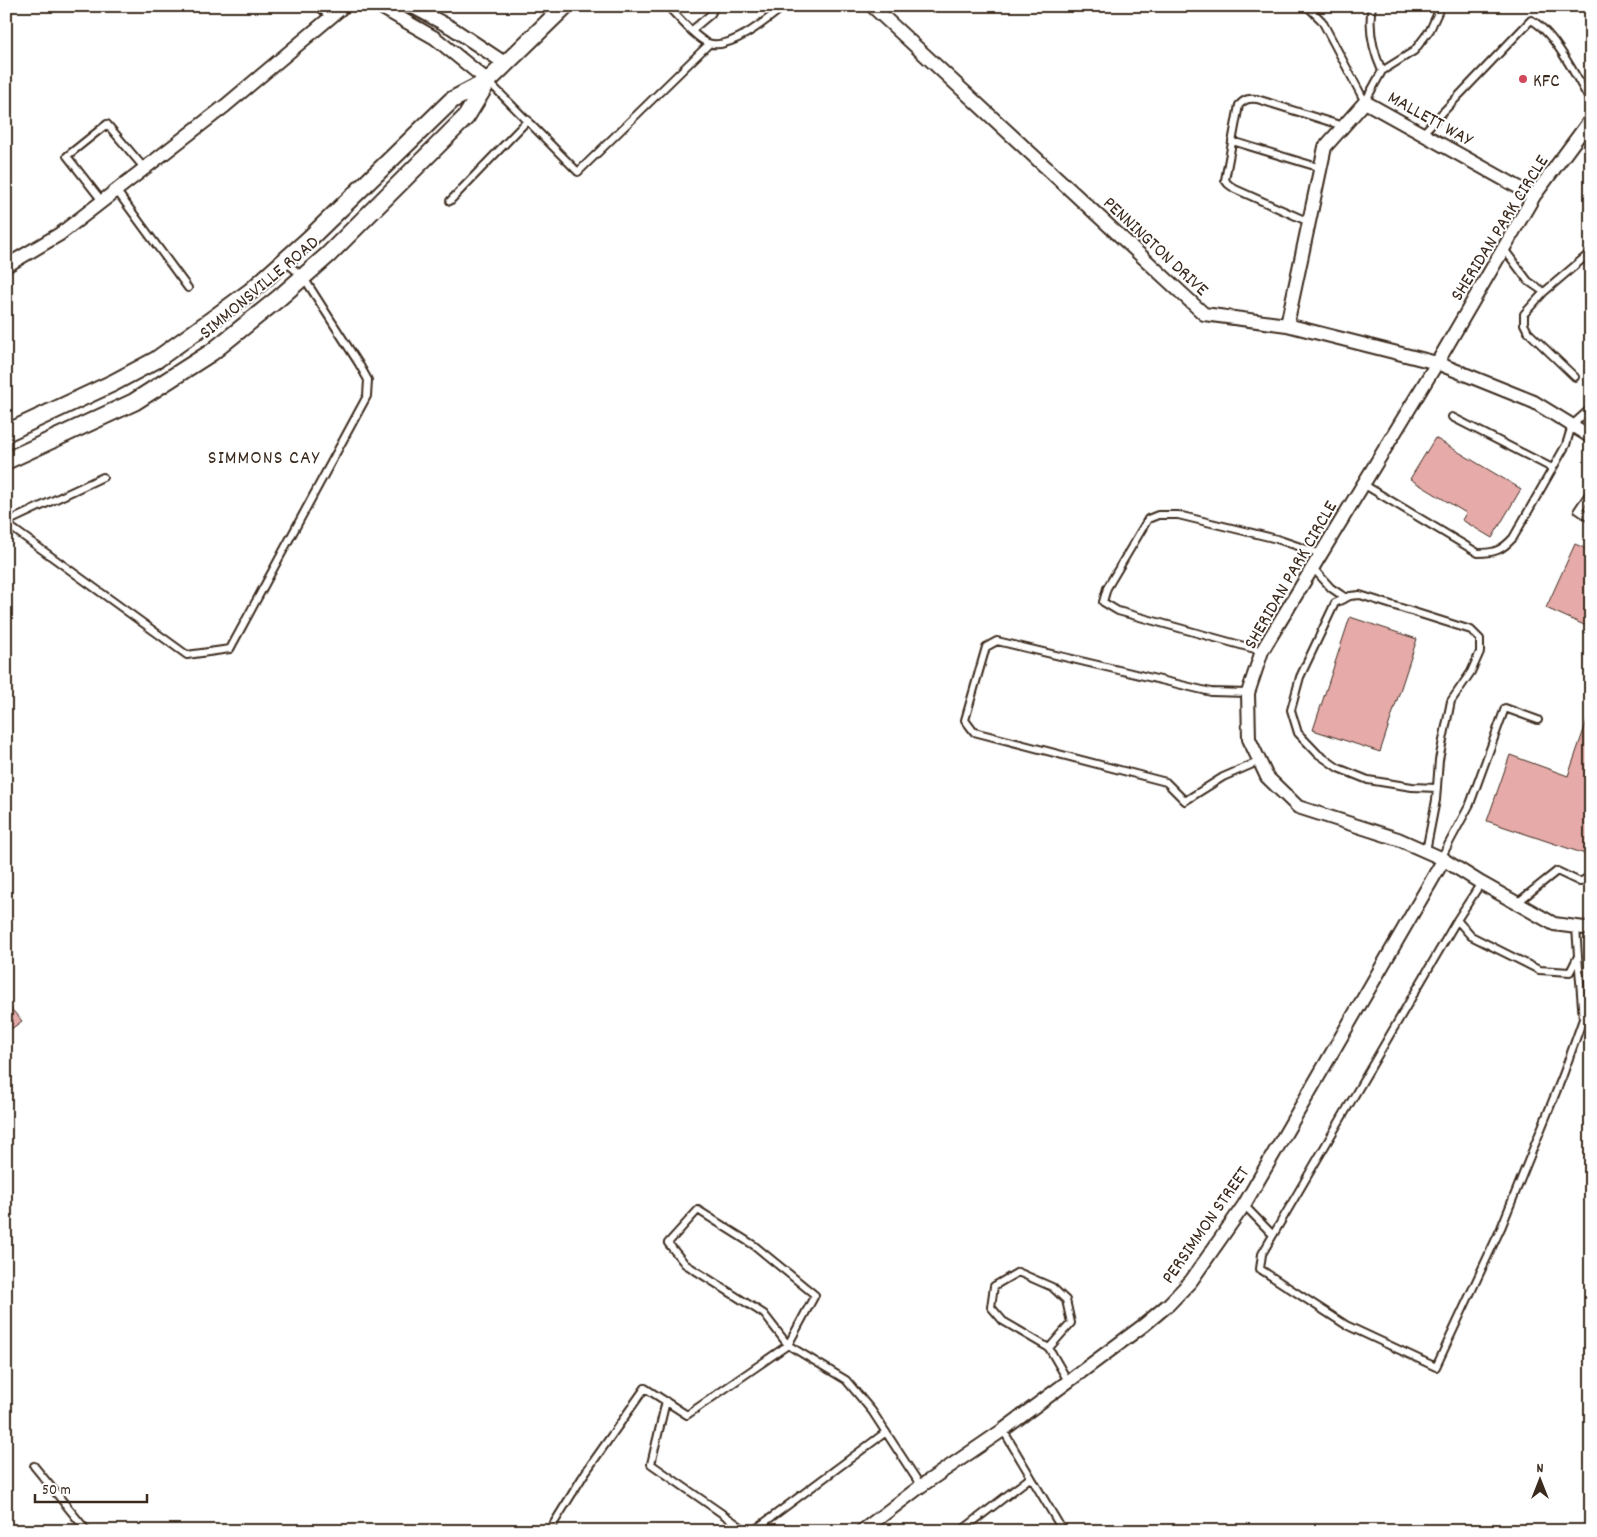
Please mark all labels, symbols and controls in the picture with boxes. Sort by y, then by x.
place label: KFC [1533,69,1560,96]
marker: KFC [1517,73,1529,85]
street label: MALLETT WAY [1382,86,1478,155]
street label: SHERIDAN PARK CIRCLE [1445,150,1557,307]
street label: PENNINGTON DRIVE [1096,191,1214,304]
street label: SIMMONSVILLE ROAD [194,230,326,347]
district label: SIMMONS CAY [208,445,320,473]
street label: SHERIDAN PARK CIRCLE [1238,496,1346,655]
street label: PERSIMMON STREET [1156,1162,1258,1290]
north arrow [1514,1454,1564,1504]
text: N [1537,1459,1544,1479]
scale bar [35,1472,148,1504]
text: 50 m [42,1480,71,1502]

